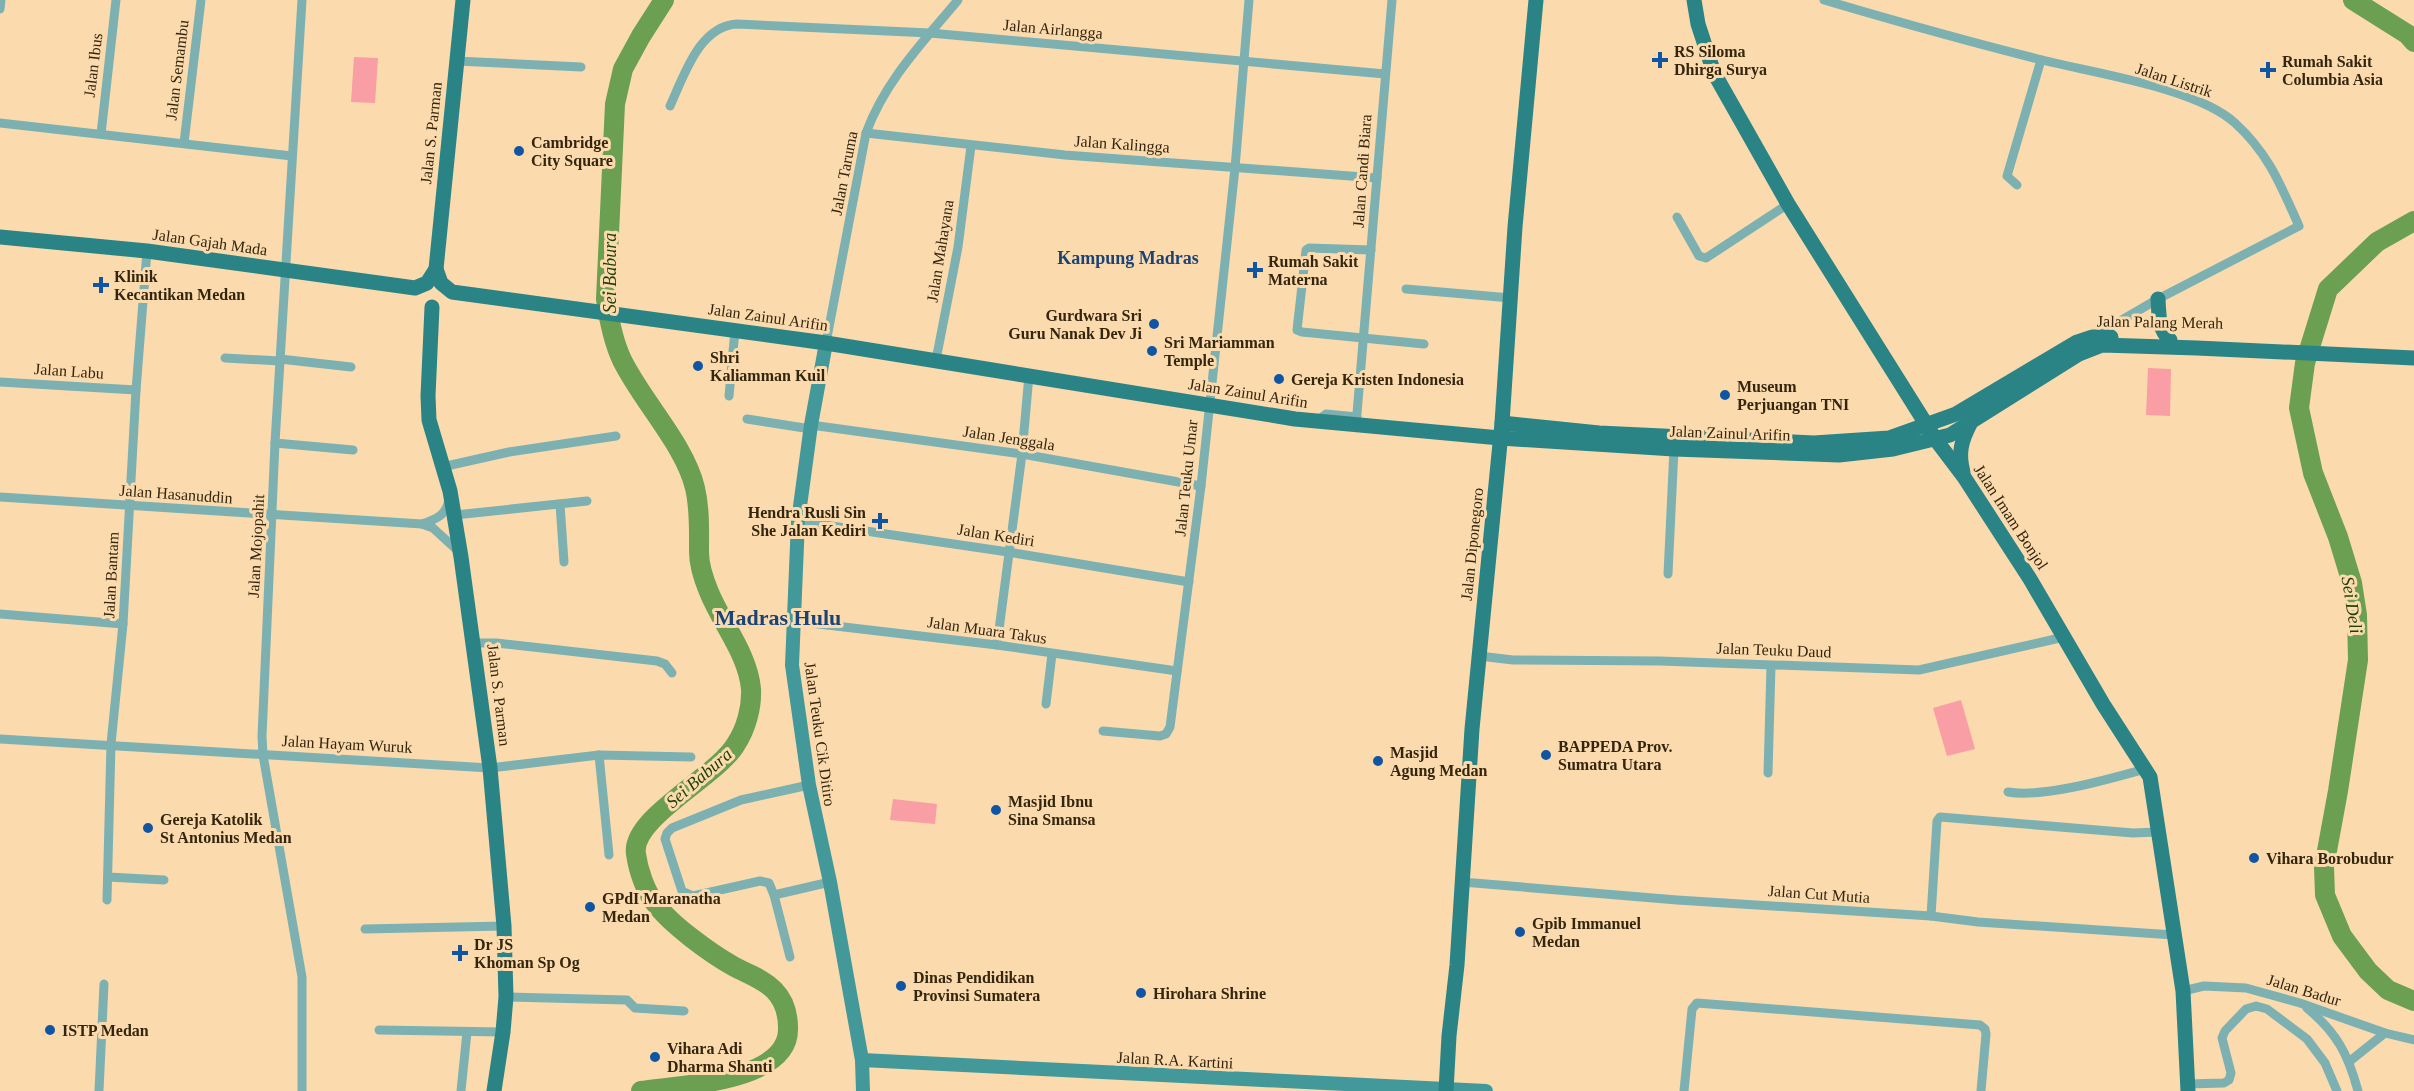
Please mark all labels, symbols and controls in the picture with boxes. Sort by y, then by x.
street label: Jalan Airlangga [1002,16,1104,43]
street label: Jalan Semambu [162,19,192,121]
street label: Jalan Ibus [81,32,105,98]
place label: RS Siloma Dhirga Surya [1674,43,1767,79]
marker: RS Siloma Dhirga Surya [1651,51,1669,69]
place label: Rumah Sakit Columbia Asia [2282,53,2383,88]
street label: Jalan Listrik [2134,60,2214,100]
marker: Rumah Sakit Columbia Asia [2259,61,2277,79]
street label: Jalan S. Parman [417,81,445,185]
street label: Jalan Candi Biara [1350,114,1374,228]
street label: Jalan Taruma [828,130,860,216]
street label: Jalan Kalingga [1074,132,1170,157]
place label: Cambridge City Square [531,134,613,170]
marker: Cambridge City Square [512,144,526,158]
street label: Jalan Mahayana [924,199,957,304]
street label: Jalan Gajah Mada [151,226,268,259]
water label: Sei Babura [600,233,620,313]
district label: Kampung Madras [1057,248,1199,268]
place label: Rumah Sakit Materna [1268,253,1359,288]
marker: Rumah Sakit Materna [1246,261,1264,279]
place label: Klinik Kecantikan Medan [114,268,245,303]
marker: Klinik Kecantikan Medan [92,276,110,294]
street label: Jalan Zainul Arifin [707,300,829,334]
place label: Gurdwara Sri Guru Nanak Dev Ji [1008,307,1143,342]
street label: Jalan Palang Merah [2097,312,2223,333]
marker: Gurdwara Sri Guru Nanak Dev Ji [1147,317,1161,331]
place label: Sri Mariamman Temple [1164,334,1275,370]
marker: Sri Mariamman Temple [1145,344,1159,358]
place label: Shri Kaliamman Kuil [710,349,826,384]
marker: Shri Kaliamman Kuil [691,359,705,373]
street label: Jalan Labu [34,360,104,382]
place label: Gereja Kristen Indonesia [1291,371,1464,389]
marker: Gereja Kristen Indonesia [1272,372,1286,386]
street label: Jalan Zainul Arifin [1187,375,1309,411]
place label: Museum Perjuangan TNI [1737,378,1849,414]
marker: Museum Perjuangan TNI [1718,388,1732,402]
street label: Jalan Teuku Umar [1171,418,1201,537]
street label: Jalan Jenggala [962,422,1056,455]
street label: Jalan Zainul Arifin [1669,422,1791,444]
street label: Jalan Imam Bonjol [1970,461,2052,574]
street label: Jalan Hasanuddin [119,482,233,506]
street label: Jalan Diponegoro [1458,487,1487,601]
street label: Jalan Mojopahit [245,493,268,598]
place label: Hendra Rusli Sin She Jalan Kediri [748,504,867,539]
marker: Hendra Rusli Sin She Jalan Kediri [871,512,889,530]
street label: Jalan Kediri [956,521,1036,550]
street label: Jalan Bantam [100,531,122,619]
water label: Sei Deli [2338,575,2366,635]
district label: Madras Hulu [715,605,841,630]
street label: Jalan Muara Takus [926,613,1048,647]
street label: Jalan Teuku Daud [1716,639,1832,661]
street label: Jalan S. Parman [484,643,514,747]
street label: Jalan Teuku Cik Ditiro [801,661,839,807]
street label: Jalan Hayam Wuruk [281,732,413,757]
place label: BAPPEDA Prov. Sumatra Utara [1558,738,1672,773]
water label: Sei Babura [662,744,736,812]
place label: Masjid Agung Medan [1390,744,1487,780]
marker: BAPPEDA Prov. Sumatra Utara [1539,748,1553,762]
marker: Masjid Agung Medan [1371,754,1385,768]
place label: Masjid Ibnu Sina Smansa [1008,793,1096,828]
marker: Masjid Ibnu Sina Smansa [989,803,1003,817]
place label: Gereja Katolik St Antonius Medan [160,811,292,846]
marker: Gereja Katolik St Antonius Medan [141,821,155,835]
place label: Vihara Borobudur [2266,850,2394,867]
marker: Vihara Borobudur [2247,851,2261,865]
street label: Jalan Cut Mutia [1767,882,1871,906]
place label: GPdI Maranatha Medan [602,890,721,925]
marker: GPdI Maranatha Medan [583,900,597,914]
place label: Gpib Immanuel Medan [1532,915,1641,950]
marker: Gpib Immanuel Medan [1513,925,1527,939]
place label: Dr JS Khoman Sp Og [474,936,580,972]
marker: Dr JS Khoman Sp Og [451,944,469,962]
place label: Dinas Pendidikan Provinsi Sumatera [913,969,1040,1004]
street label: Jalan Badur [2265,971,2343,1009]
marker: Dinas Pendidikan Provinsi Sumatera [894,979,908,993]
place label: Hirohara Shrine [1153,985,1266,1002]
marker: Hirohara Shrine [1134,986,1148,1000]
place label: ISTP Medan [62,1022,149,1039]
marker: ISTP Medan [43,1023,57,1037]
place label: Vihara Adi Dharma Shanti [667,1040,773,1075]
street label: Jalan R.A. Kartini [1116,1048,1234,1072]
marker: Vihara Adi Dharma Shanti [648,1050,662,1064]

